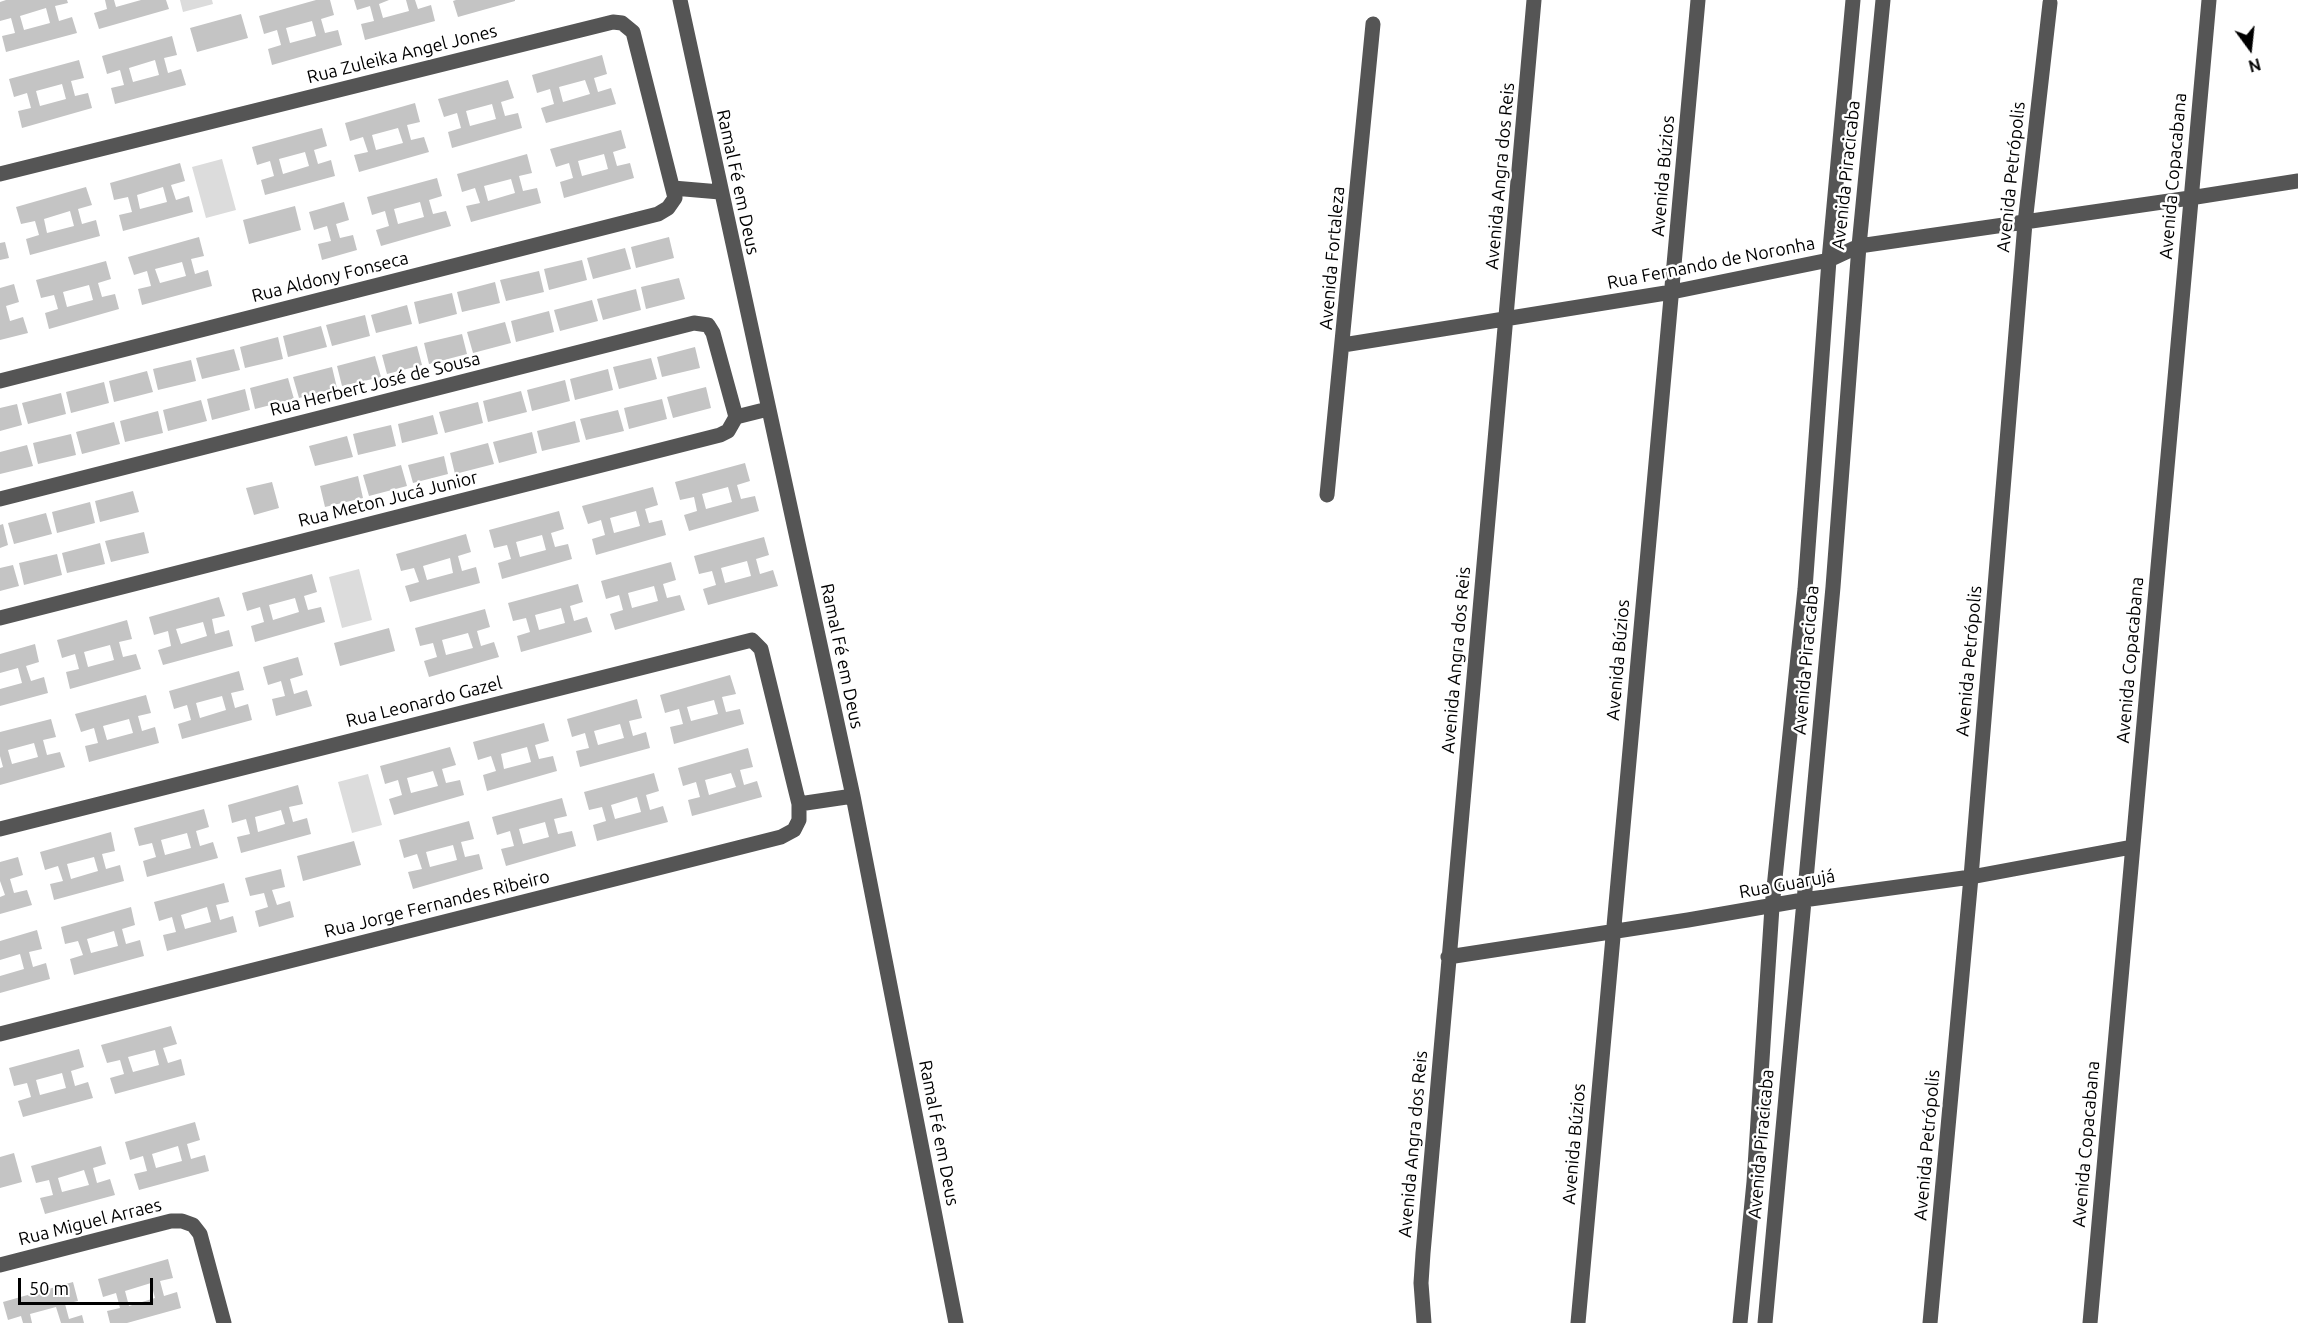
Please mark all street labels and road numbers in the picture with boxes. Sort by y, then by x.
street label: Rua Zuleika Angel Jones [305,20,499,88]
street label: Avenida Angra dos Reis [1481,82,1519,270]
street label: Avenida Copacabana [2155,92,2191,260]
street label: Avenida Piracicaba [1827,99,1865,251]
street label: Avenida Petrópolis [1992,101,2030,253]
street label: Ramal Fé em Deus [712,107,764,257]
street label: Avenida Búzios [1647,115,1679,237]
street label: Avenida Fortaleza [1315,185,1349,331]
street label: Rua Fernando de Noronha [1605,232,1817,294]
street label: Rua Aldony Fonseca [249,247,411,307]
street label: Rua Herbert José de Sousa [268,347,482,421]
street label: Rua Meton Jucá Junior [296,466,480,532]
street label: Avenida Angra dos Reis [1437,566,1475,754]
street label: Avenida Copacabana [2112,576,2148,744]
street label: Ramal Fé em Deus [816,581,868,731]
street label: Avenida Piracicaba [1789,584,1823,736]
street label: Avenida Petrópolis [1952,585,1986,737]
street label: Avenida Búzios [1602,599,1634,721]
street label: Rua Leonardo Gazel [344,672,504,732]
street label: Rua Jorge Fernandes Ribeiro [322,865,552,943]
street label: Rua Guarujá [1737,865,1837,903]
street label: Avenida Angra dos Reis [1394,1050,1432,1238]
street label: Ramal Fé em Deus [914,1058,964,1208]
street label: Avenida Copacabana [2068,1060,2104,1228]
street label: Avenida Piracicaba [1744,1068,1778,1220]
street label: Avenida Petrópolis [1910,1069,1944,1221]
street label: Avenida Búzios [1558,1083,1590,1205]
street label: Rua Miguel Arraes [16,1194,164,1250]

